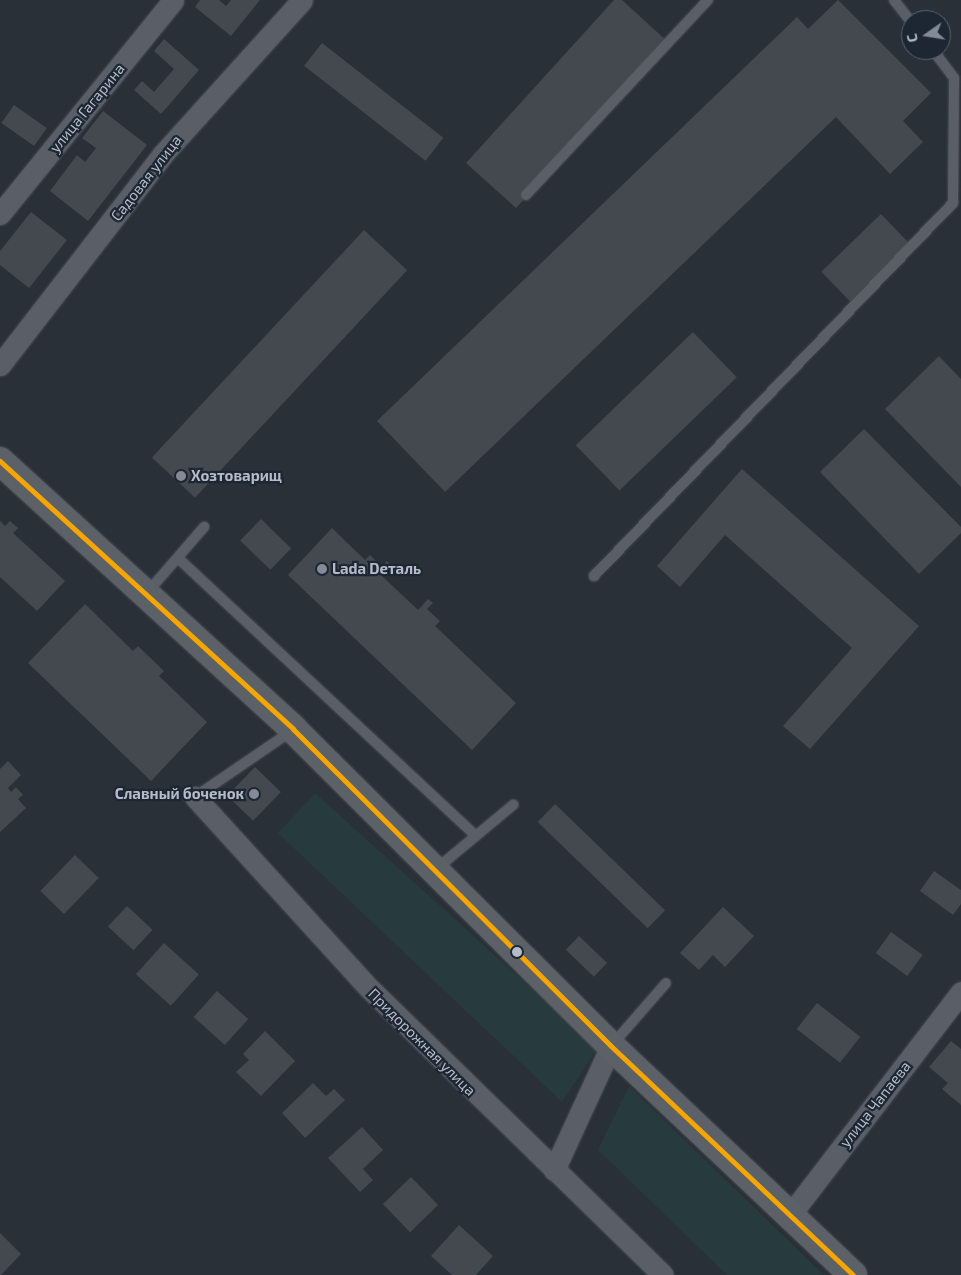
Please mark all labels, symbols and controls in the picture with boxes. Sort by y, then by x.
north arrow [901,10,951,60]
text: С [903,32,921,44]
street label: улица Гагарина [46,60,128,156]
street label: Садовая улица [107,131,185,225]
place label: Хозтоварищ [191,467,282,485]
marker: Хозтоварищ [175,470,187,482]
place label: Lada Dеталь [332,560,421,578]
marker: Lada Dеталь [316,563,328,575]
place label: Славный боченок [115,785,244,803]
marker: Славный боченок [248,788,260,800]
unlabelled marker [512,947,522,957]
street label: Придорожная улица [365,985,479,1099]
street label: улица Чапаева [836,1057,914,1151]

